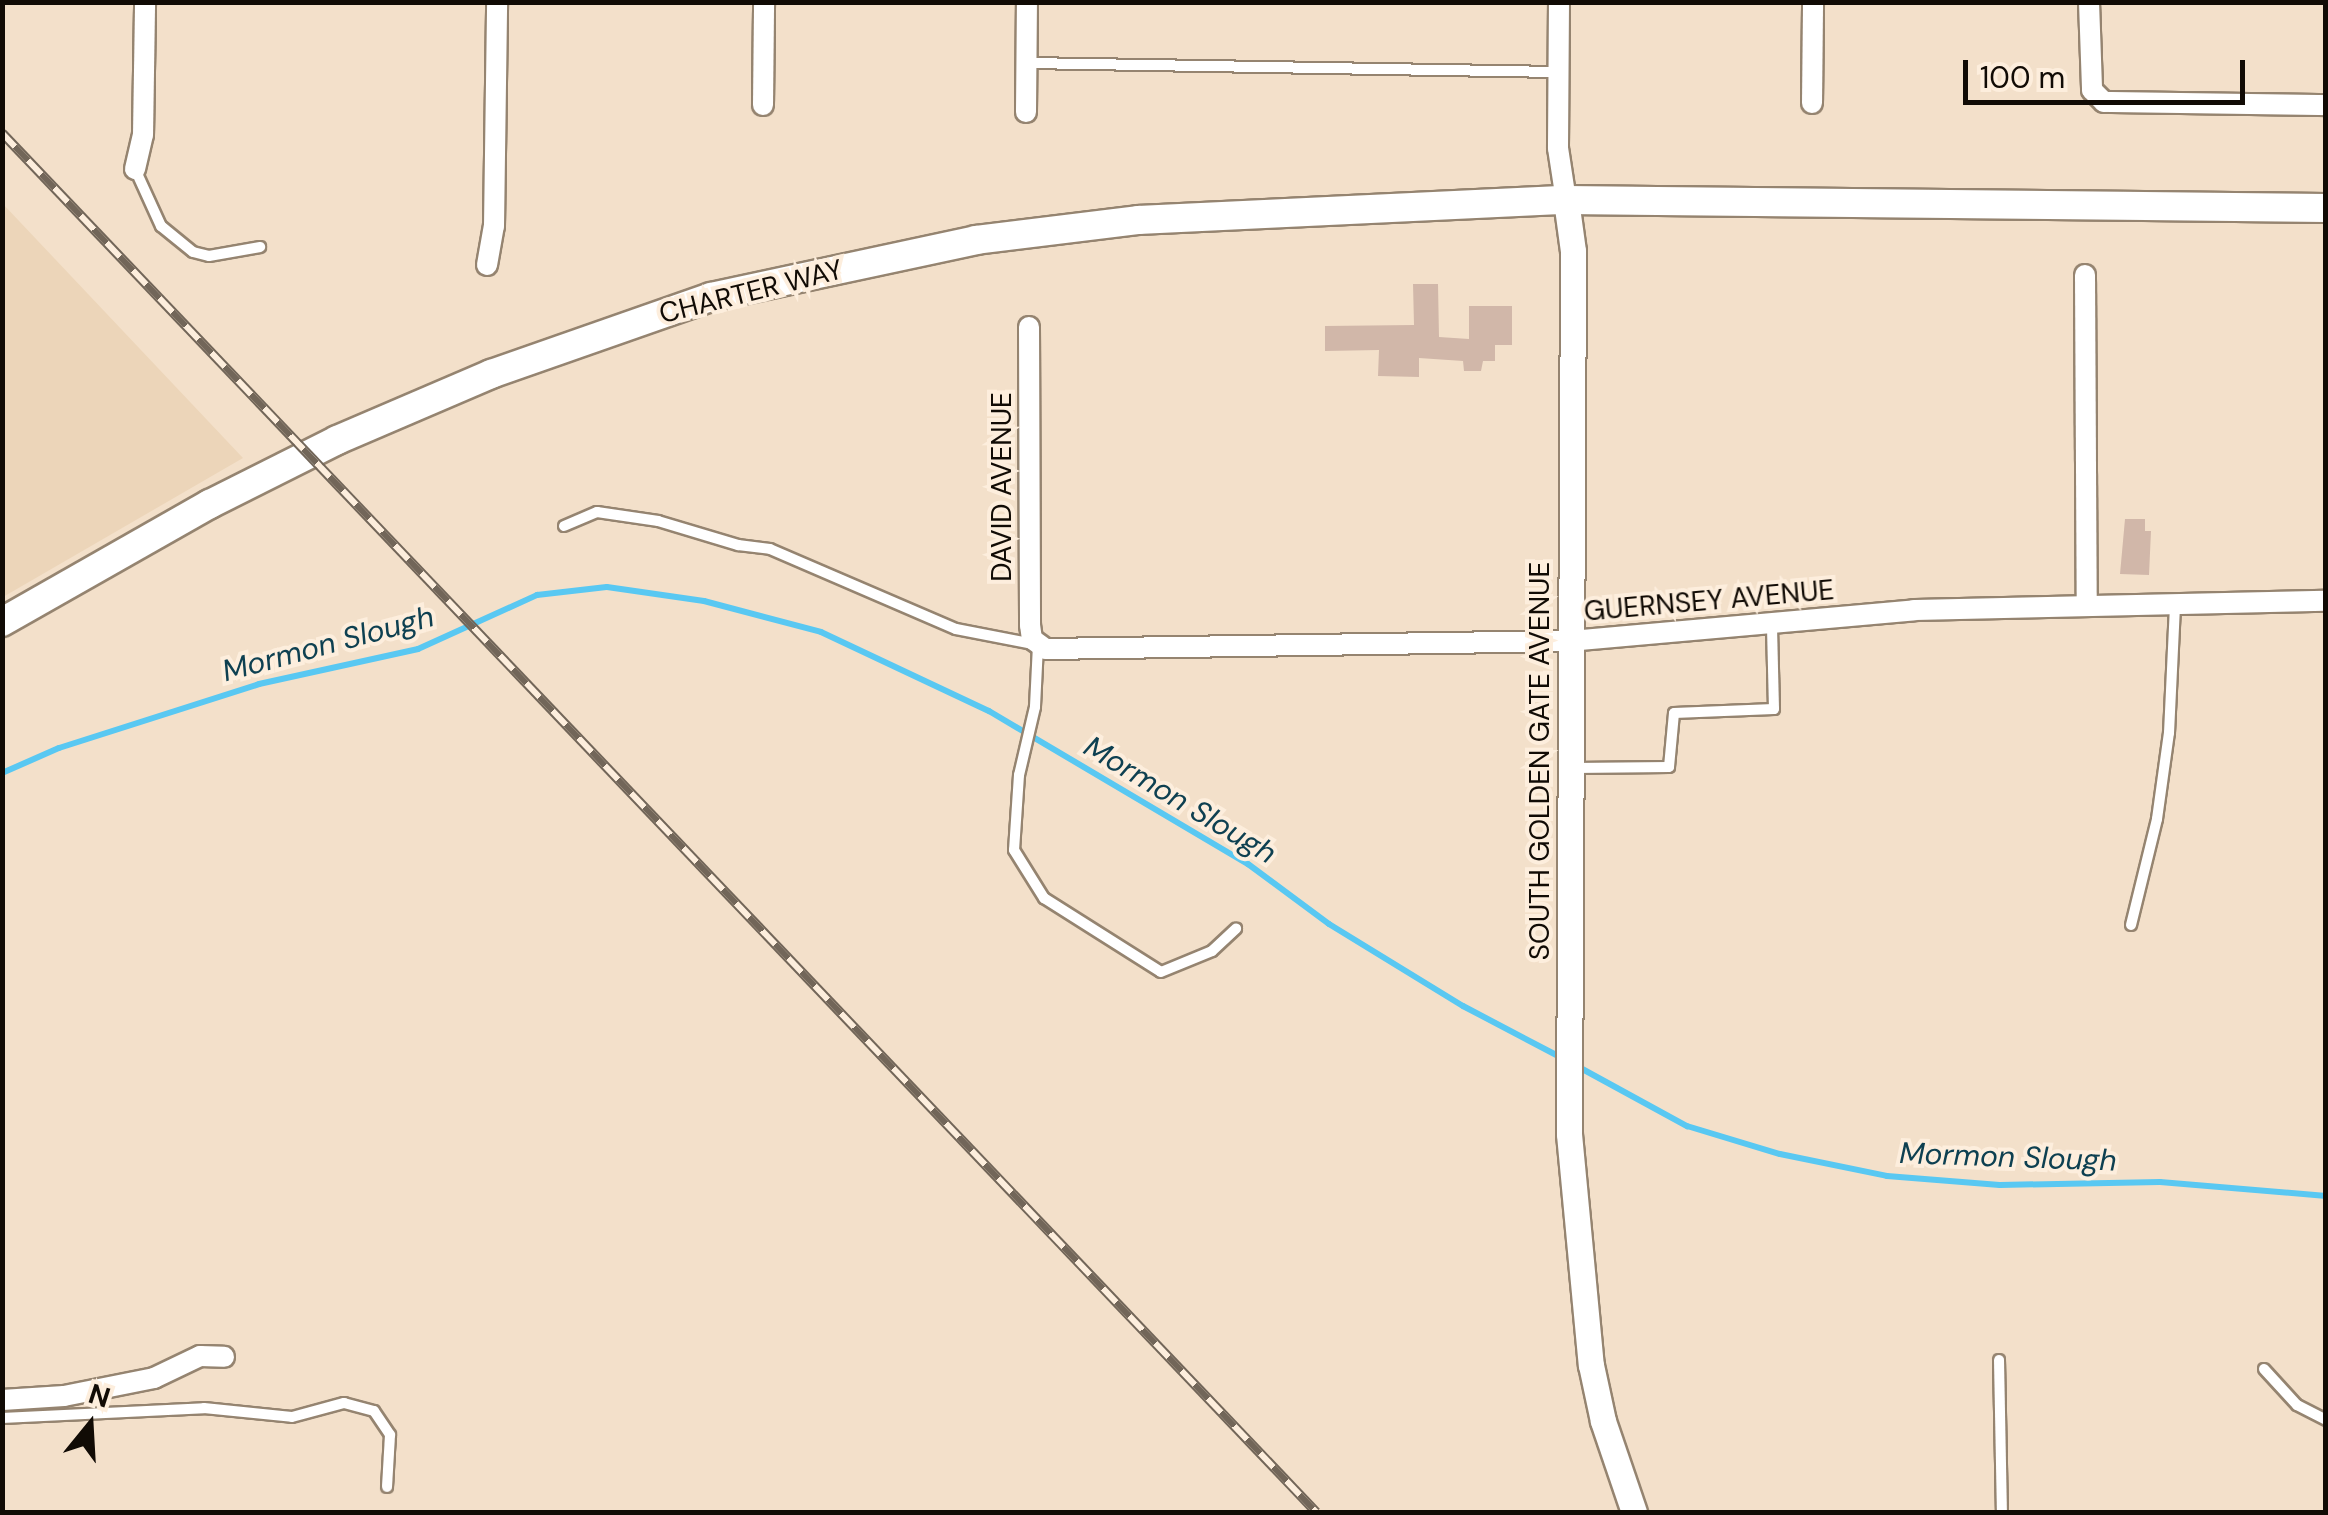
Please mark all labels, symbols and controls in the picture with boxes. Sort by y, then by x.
scale bar [1968,40,2250,102]
text: 100 m [1980,58,2065,97]
street label: CHARTER WAY [656,253,846,331]
street label: DAVID AVENUE [985,392,1019,582]
street label: SOUTH GOLDEN GATE AVENUE [1523,562,1557,960]
street label: GUERNSEY AVENUE [1582,573,1836,629]
water label: Mormon Slough [218,598,438,690]
water label: Mormon Slough [1077,729,1283,871]
water label: Mormon Slough [1899,1135,2117,1179]
north arrow [40,1375,140,1475]
text: N [84,1375,115,1417]

